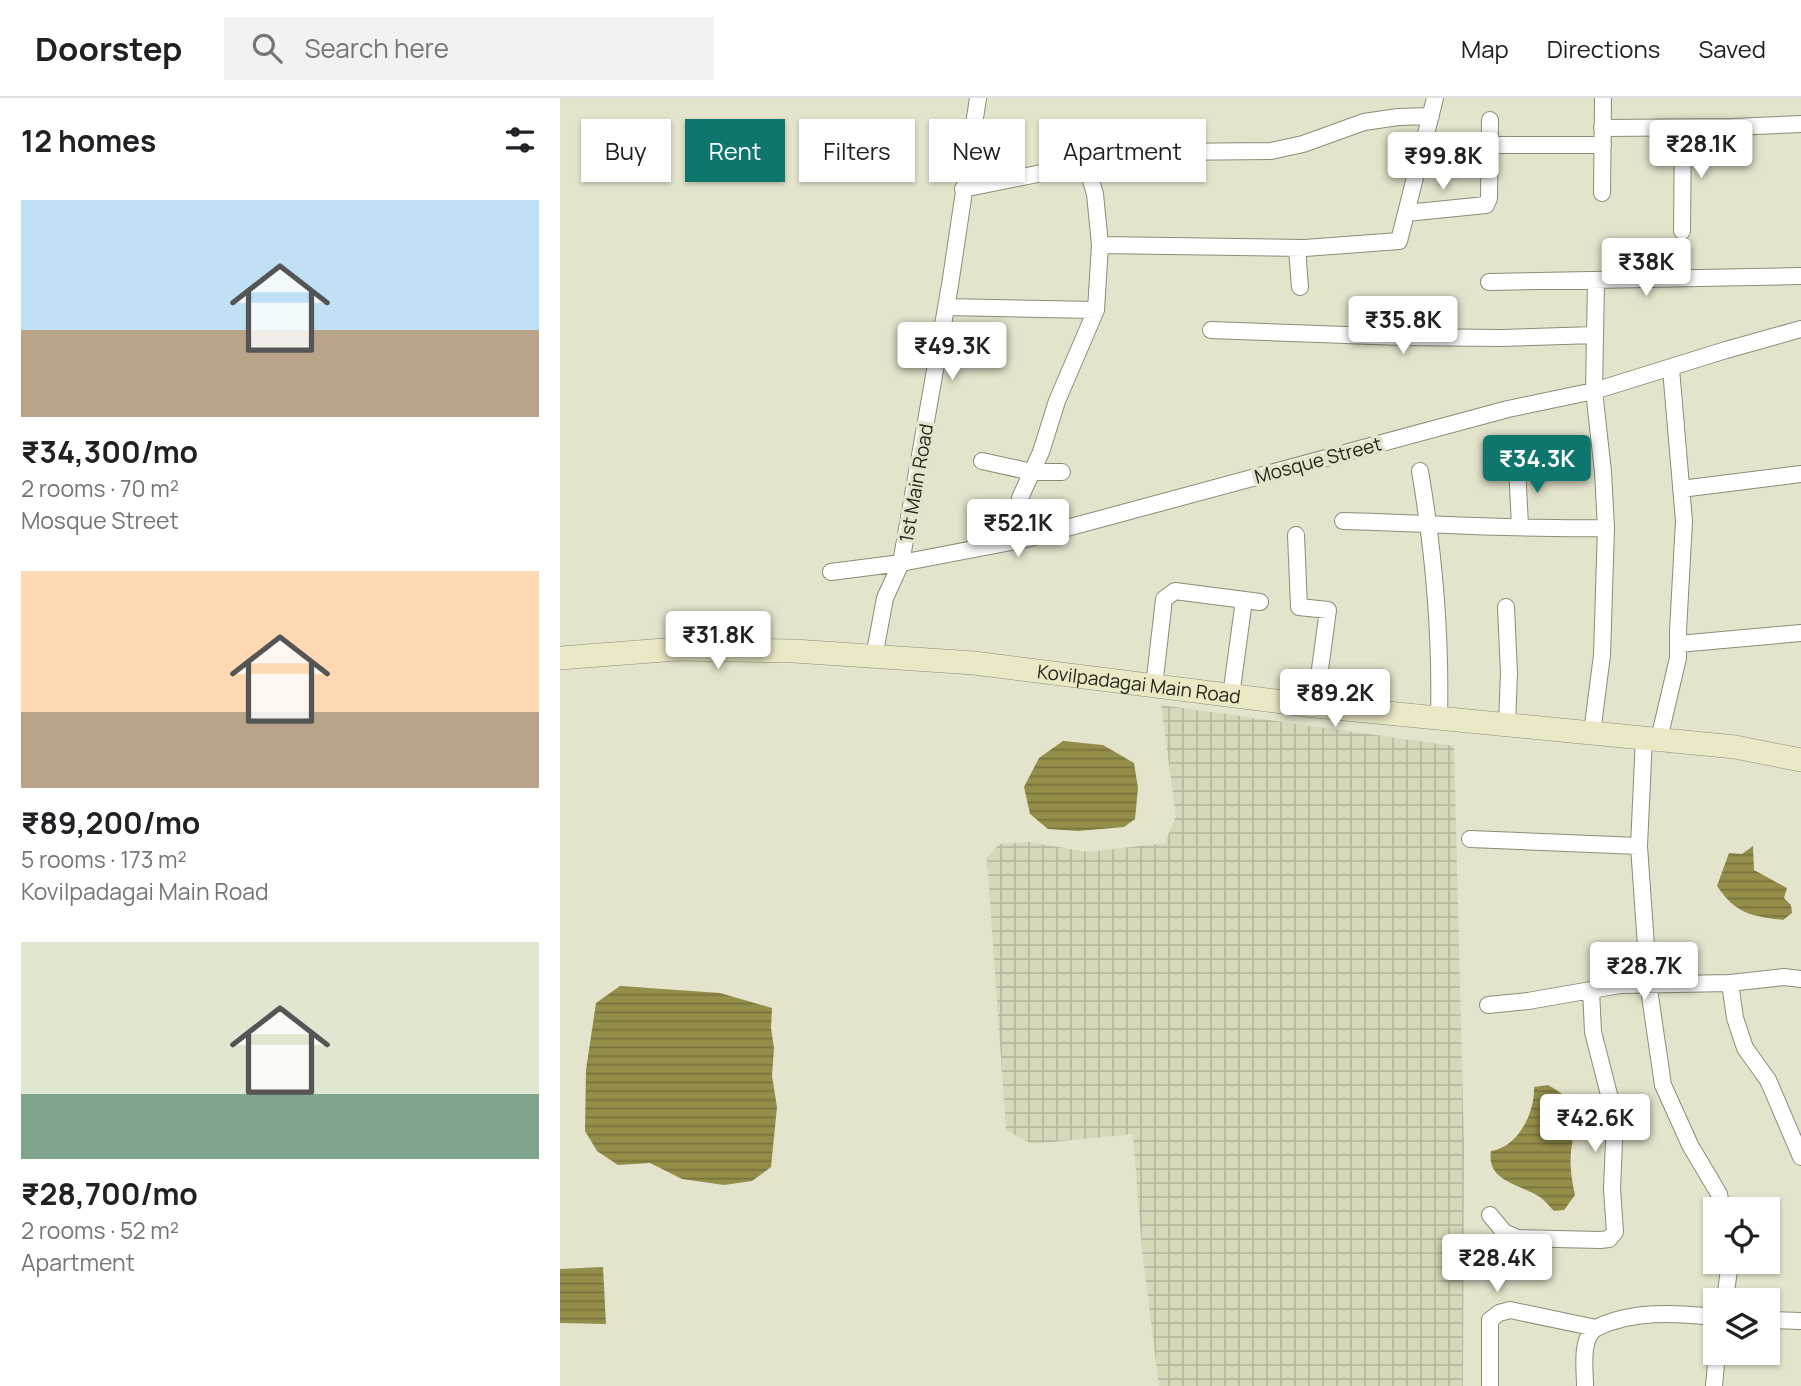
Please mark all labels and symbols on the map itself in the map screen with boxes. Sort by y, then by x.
pin: ₹28.1K [1644,120,1758,180]
pin: ₹99.8K [1386,132,1500,192]
pin: ₹38K [1605,238,1687,298]
pin: ₹35.8K [1346,296,1460,356]
pin: ₹49.3K [895,322,1009,382]
street label: 1st Main Road [893,422,939,544]
street label: Mosque Street [1252,431,1384,489]
pin: ₹34.3K [1480,436,1594,495]
pin: ₹52.1K [961,500,1075,559]
pin: ₹31.8K [661,612,775,671]
street label: Kovilpadagai Main Road [1036,658,1242,710]
pin: ₹89.2K [1278,670,1392,729]
pin: ₹28.7K [1587,942,1701,1002]
pin: ₹42.6K [1538,1094,1652,1154]
pin: ₹28.4K [1440,1234,1554,1294]

